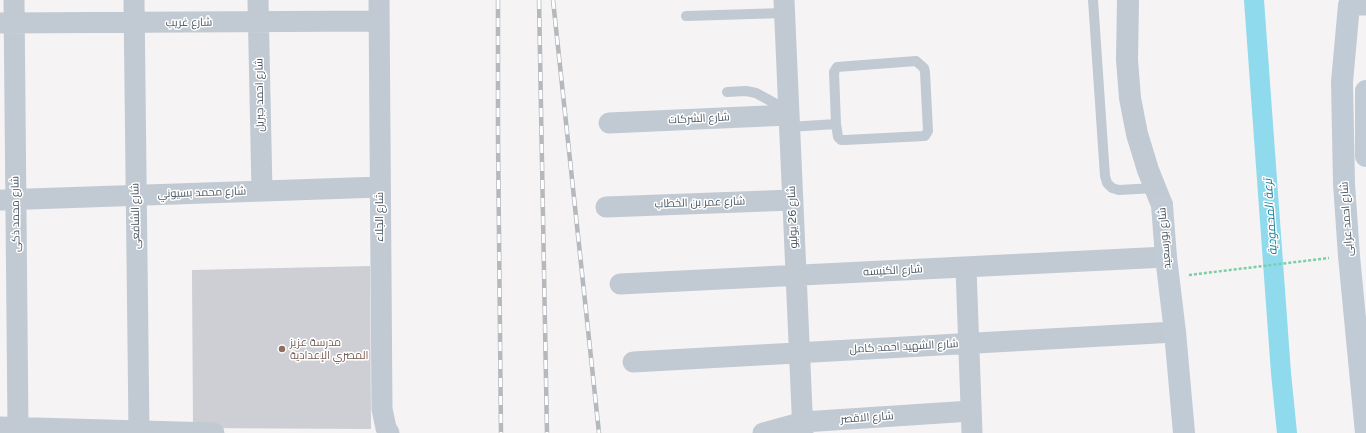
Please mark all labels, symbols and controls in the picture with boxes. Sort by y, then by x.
street label: شارع غريب [165,16,213,30]
street label: شارع احمد جبريل [253,58,267,132]
street label: شارع الشركات [668,111,730,127]
street label: شارع محمد ذكى [9,176,23,252]
water label: ترعة المحمودية [1261,178,1281,256]
street label: شارع احمد عرابى [1338,181,1356,257]
street label: شارع الشافعى [129,183,143,249]
street label: شارع محمد بسيوني [157,185,247,201]
street label: شارع 26 يوليو [785,185,801,249]
street label: شارع الجلاء [373,192,387,242]
street label: شارع عمر بن الخطاب [655,195,745,211]
street label: شارع بورسعيد [1156,207,1174,269]
street label: شارع الكنيسه [863,263,923,279]
place label: مدرسة عزيز المصري الإعدادية [290,336,368,362]
street label: شارع الشهيد احمد كامل [849,338,959,356]
marker: مدرسة عزيز المصري الإعدادية [277,344,287,354]
street label: شارع الاقصر [840,410,894,426]

